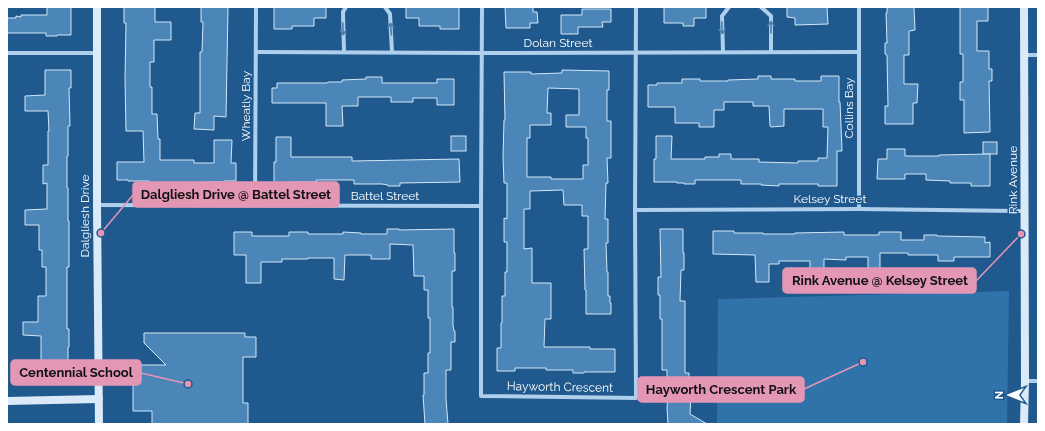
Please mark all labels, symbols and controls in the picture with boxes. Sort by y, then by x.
one-way arrow [719,21,726,34]
one-way arrow [767,21,775,34]
one-way arrow [339,22,347,35]
one-way arrow [387,23,394,36]
street label: Dolan Street [524,36,592,50]
street label: Wheatly Bay [239,70,253,141]
street label: Collins Bay [842,77,856,139]
street label: Rink Avenue [1006,146,1020,214]
street label: Dalgliesh Drive [78,174,92,258]
callout: Dalgliesh Drive @ Battel Street [133,182,339,207]
text: Dalgliesh Drive @ Battel Street [141,187,331,202]
street label: Battel Street [351,189,419,203]
street label: Kelsey Street [794,192,866,206]
callout: Rink Avenue @ Kelsey Street [783,268,976,293]
text: Rink Avenue @ Kelsey Street [792,273,968,288]
callout: Centennial School [11,360,141,385]
text: Centennial School [19,365,134,380]
north arrow [989,375,1029,415]
callout: Hayworth Crescent Park [638,377,804,402]
street label: Hayworth Crescent [507,379,613,395]
text: Hayworth Crescent Park [646,382,797,397]
text: N [993,391,1006,399]

